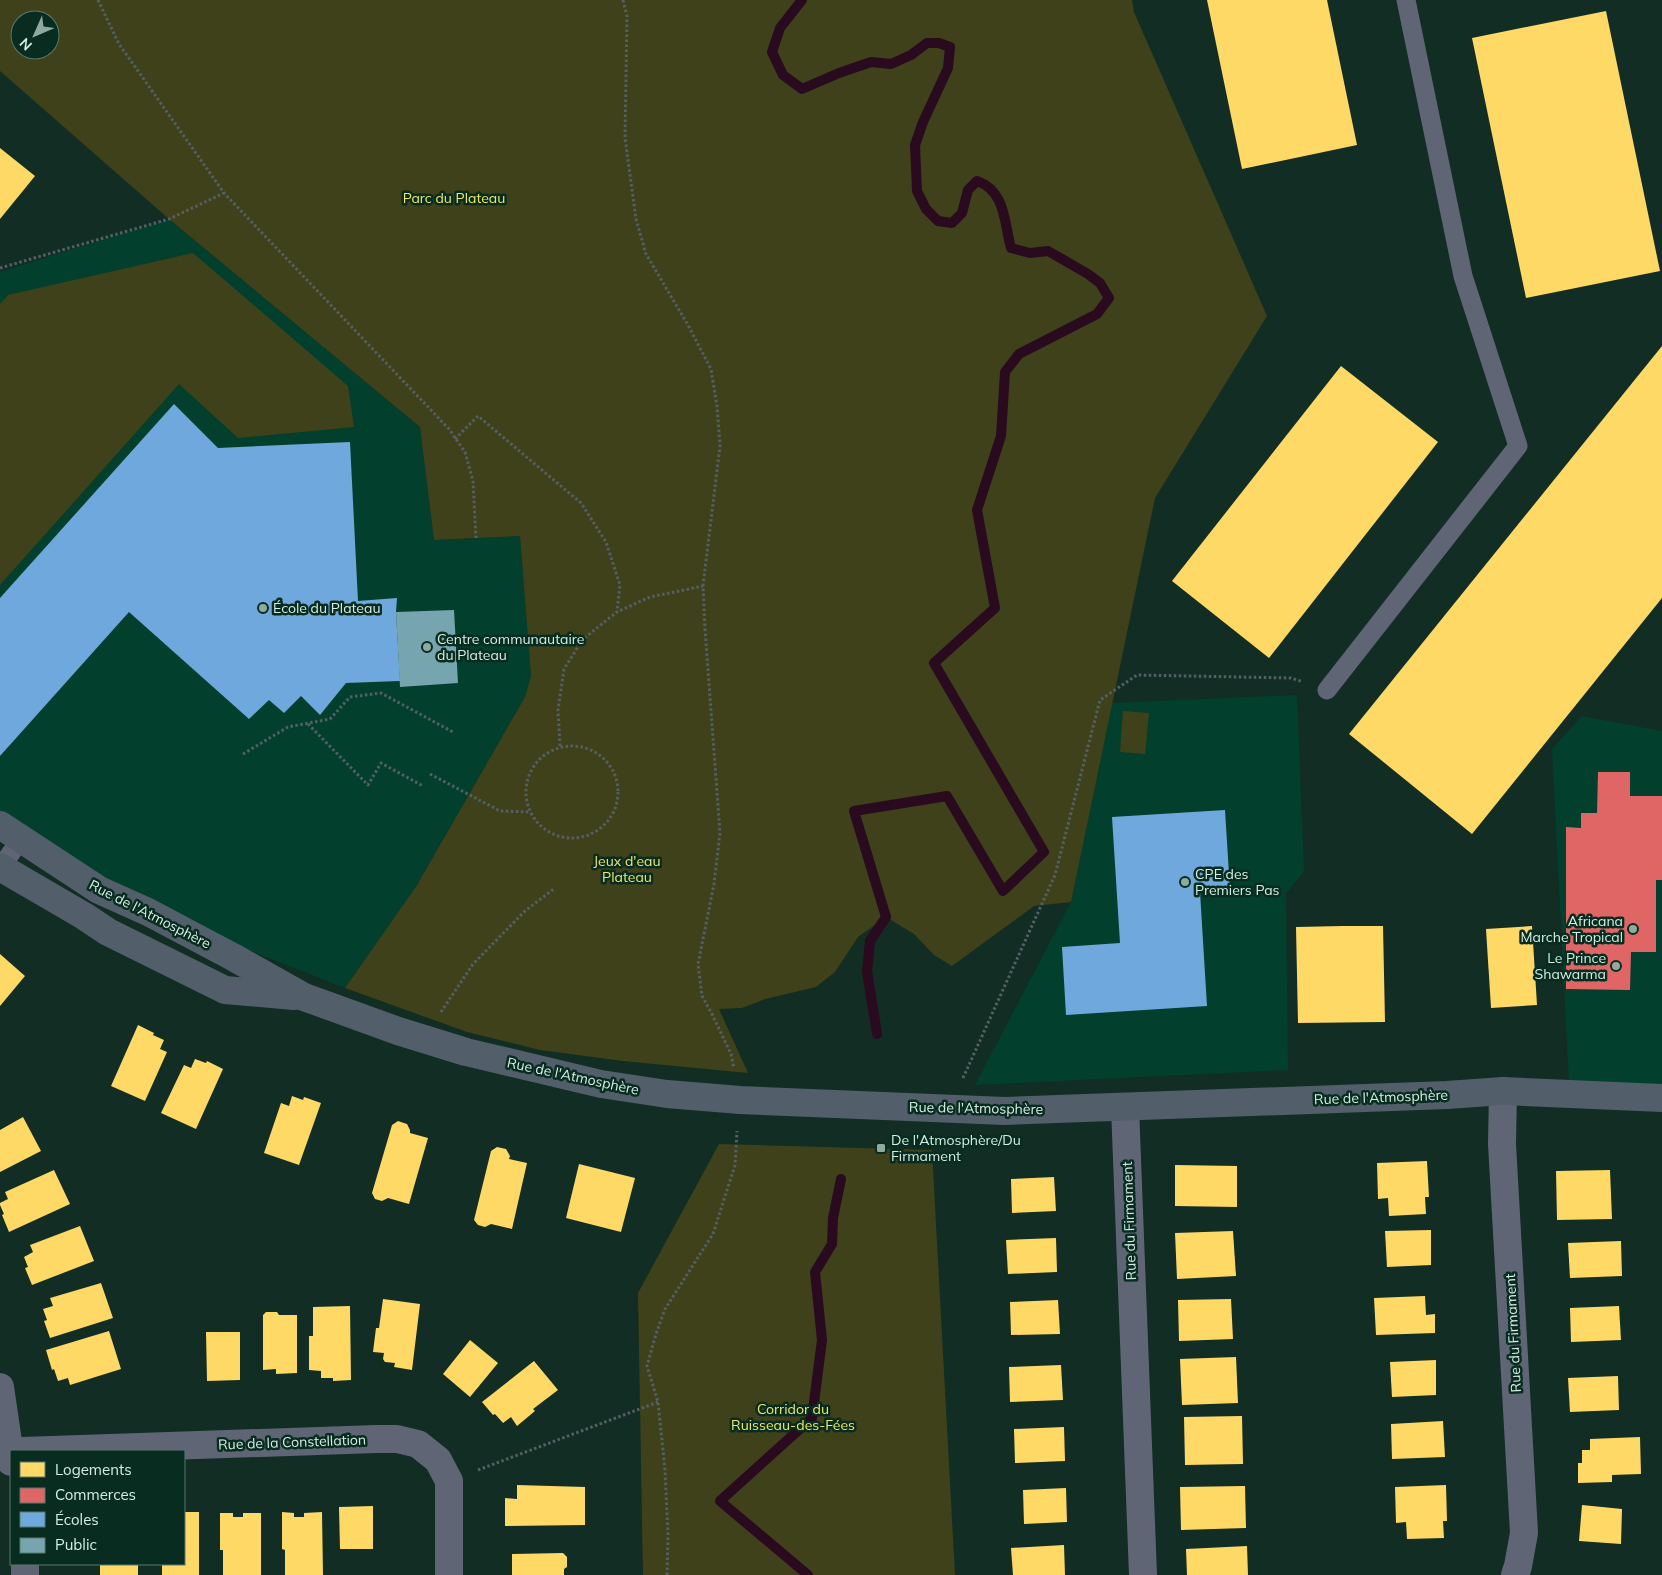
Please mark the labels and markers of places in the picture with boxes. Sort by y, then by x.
place label: École du Plateau [273,599,380,617]
marker: École du Plateau [257,602,269,614]
place label: Centre communautaire du Plateau [437,630,584,664]
marker: Centre communautaire du Plateau [421,641,433,653]
place label: CPE des Premiers Pas [1195,865,1280,899]
marker: CPE des Premiers Pas [1179,876,1191,888]
place label: Africana Marche Tropical [1520,912,1623,946]
marker: Africana Marche Tropical [1627,923,1639,935]
place label: Le Prince Shawarma [1535,949,1606,983]
marker: Le Prince Shawarma [1610,960,1622,972]
place label: De l'Atmosphère/Du Firmament [891,1131,1021,1165]
marker: De l'Atmosphère/Du Firmament [875,1142,887,1154]

